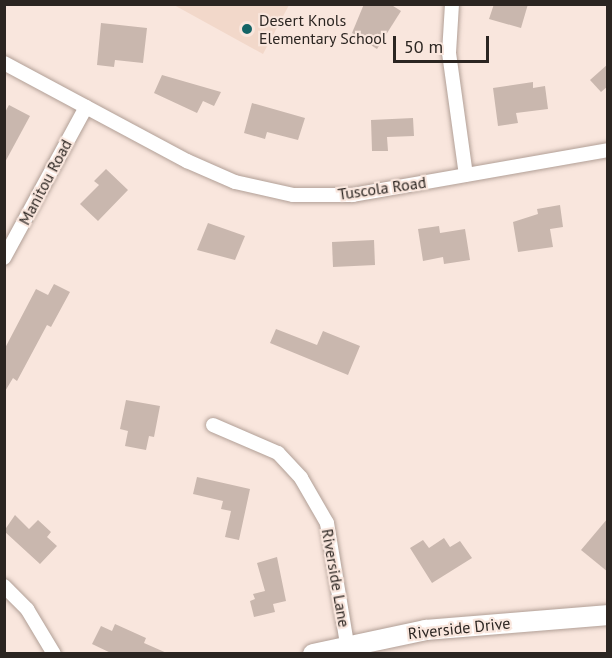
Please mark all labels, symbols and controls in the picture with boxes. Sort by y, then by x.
place label: Desert Knols Elementary School [259,10,387,48]
marker: Desert Knols Elementary School [240,22,254,36]
scale bar [396,24,492,62]
text: 50 m [404,35,443,58]
street label: Manitou Road [14,136,76,228]
street label: Tuscola Road [337,172,427,204]
street label: Riverside Lane [318,527,354,629]
street label: Riverside Drive [407,613,511,643]

